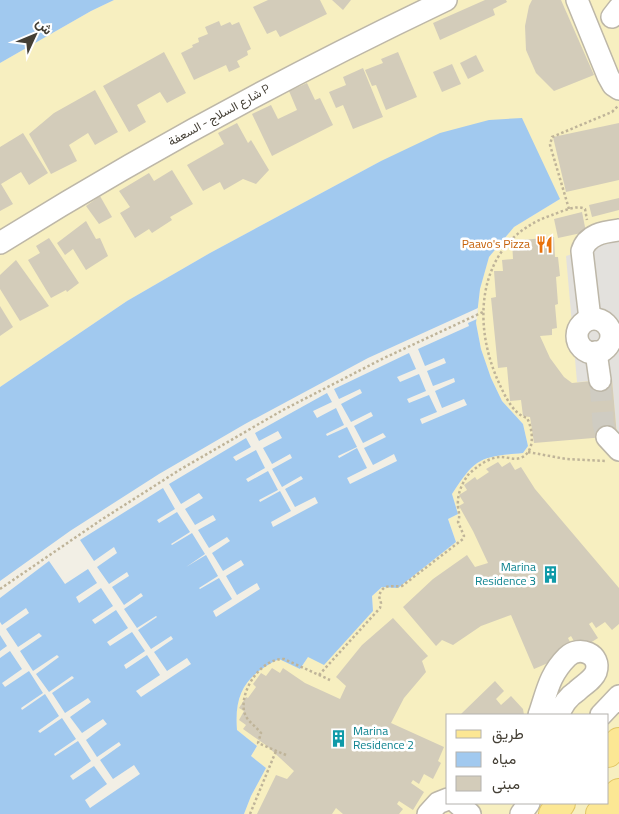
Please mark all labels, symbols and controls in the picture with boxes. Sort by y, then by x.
north arrow [10,10,60,60]
text: ش [31,12,58,39]
street label: شارع السلاج - السعفة P [164,79,273,151]
place label: Paavo's Pizza [462,234,530,253]
restaurant icon: Paavo's Pizza [534,234,554,254]
place label: Marina Residence 3 [475,557,536,590]
building icon: Marina Residence 3 [540,564,560,584]
legend [446,714,609,804]
place label: Marina Residence 2 [353,721,414,754]
text: طريق [492,722,524,745]
building icon: Marina Residence 2 [329,728,349,748]
text: مياه [492,747,516,770]
text: مبنى [492,772,520,795]

